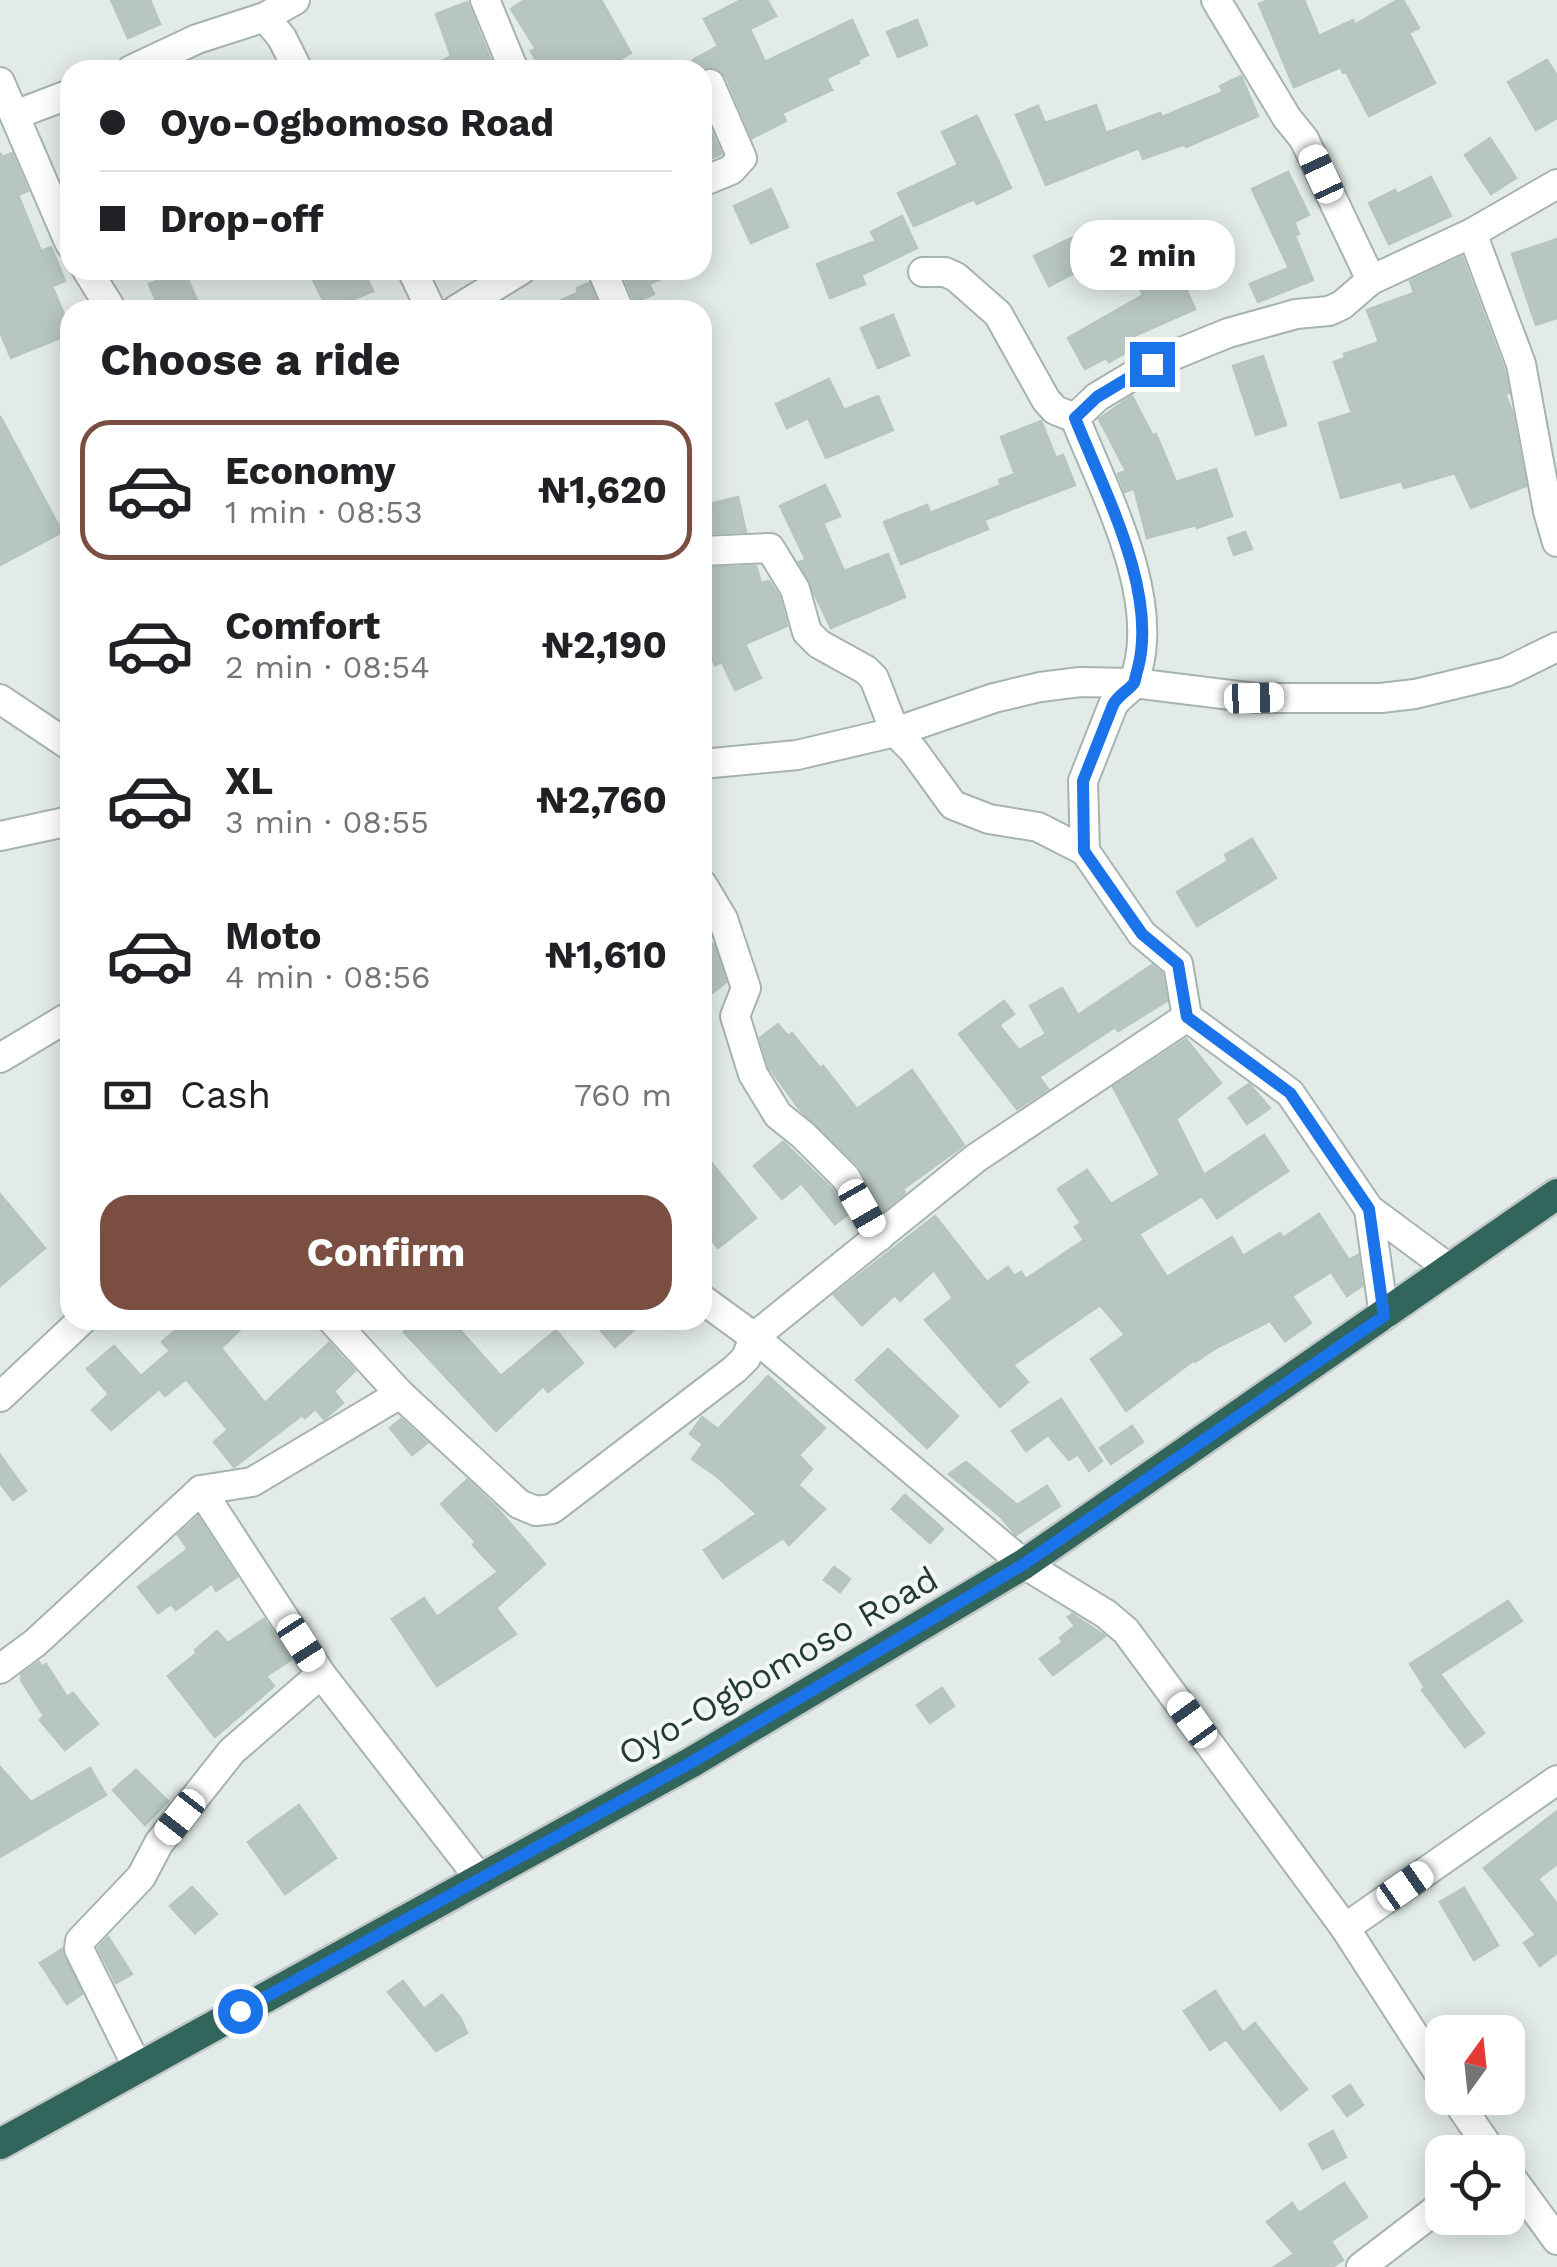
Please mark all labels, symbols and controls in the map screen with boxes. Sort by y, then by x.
text: Oyo-Ogbomoso Road [160,101,554,145]
car [1295,140,1347,208]
text: Drop-off [160,197,324,241]
callout: 2 min [1070,219,1234,289]
text: 2 min [1109,236,1196,274]
text: Choose a ride [100,333,400,386]
route end [1130,342,1175,387]
icon: car [105,445,195,535]
text: Economy [225,449,396,493]
text: ₦1,620 [538,468,667,512]
text: 1 min · 08:53 [225,493,423,531]
icon: car [105,600,195,690]
text: Comfort [225,604,380,648]
text: ₦2,190 [542,623,667,667]
text: 2 min · 08:54 [225,648,430,686]
car [1223,682,1285,714]
icon: car [105,755,195,845]
text: XL [225,759,273,803]
text: ₦2,760 [536,778,667,822]
text: 3 min · 08:55 [225,803,429,841]
icon: car [105,910,195,1000]
text: Moto [225,914,321,958]
text: ₦1,610 [545,933,667,977]
text: 4 min · 08:56 [225,958,431,996]
icon: cash [100,1068,155,1123]
text: Cash [180,1073,271,1117]
text: 760 m [574,1076,672,1114]
car [834,1175,890,1241]
button: Confirm [100,1195,672,1310]
street label: Oyo-Ogbomoso Road [611,1557,945,1775]
car [272,1610,330,1676]
car [1162,1687,1222,1753]
car [150,1784,210,1850]
car [1372,1857,1438,1915]
route start [218,1989,263,2034]
north arrow [1425,2015,1525,2115]
map controls [1425,2015,1525,2235]
button: locate [1425,2135,1525,2235]

